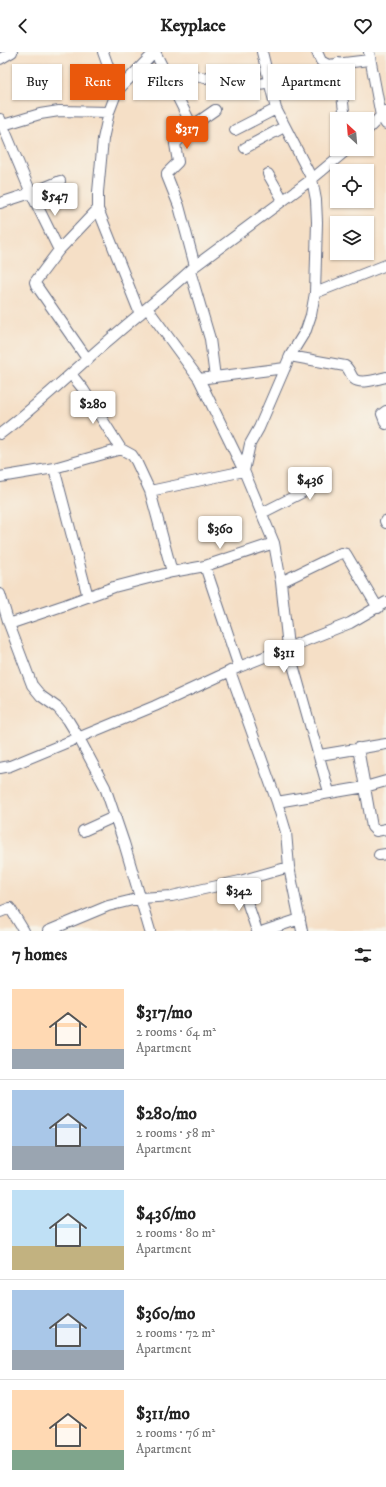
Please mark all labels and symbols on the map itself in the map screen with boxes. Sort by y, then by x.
north arrow [330,112,374,156]
pin: $317 [163,116,211,150]
pin: $547 [31,183,79,217]
pin: $280 [69,391,117,425]
pin: $436 [286,467,334,501]
pin: $360 [196,516,244,550]
pin: $311 [260,640,308,674]
pin: $342 [215,878,263,912]

